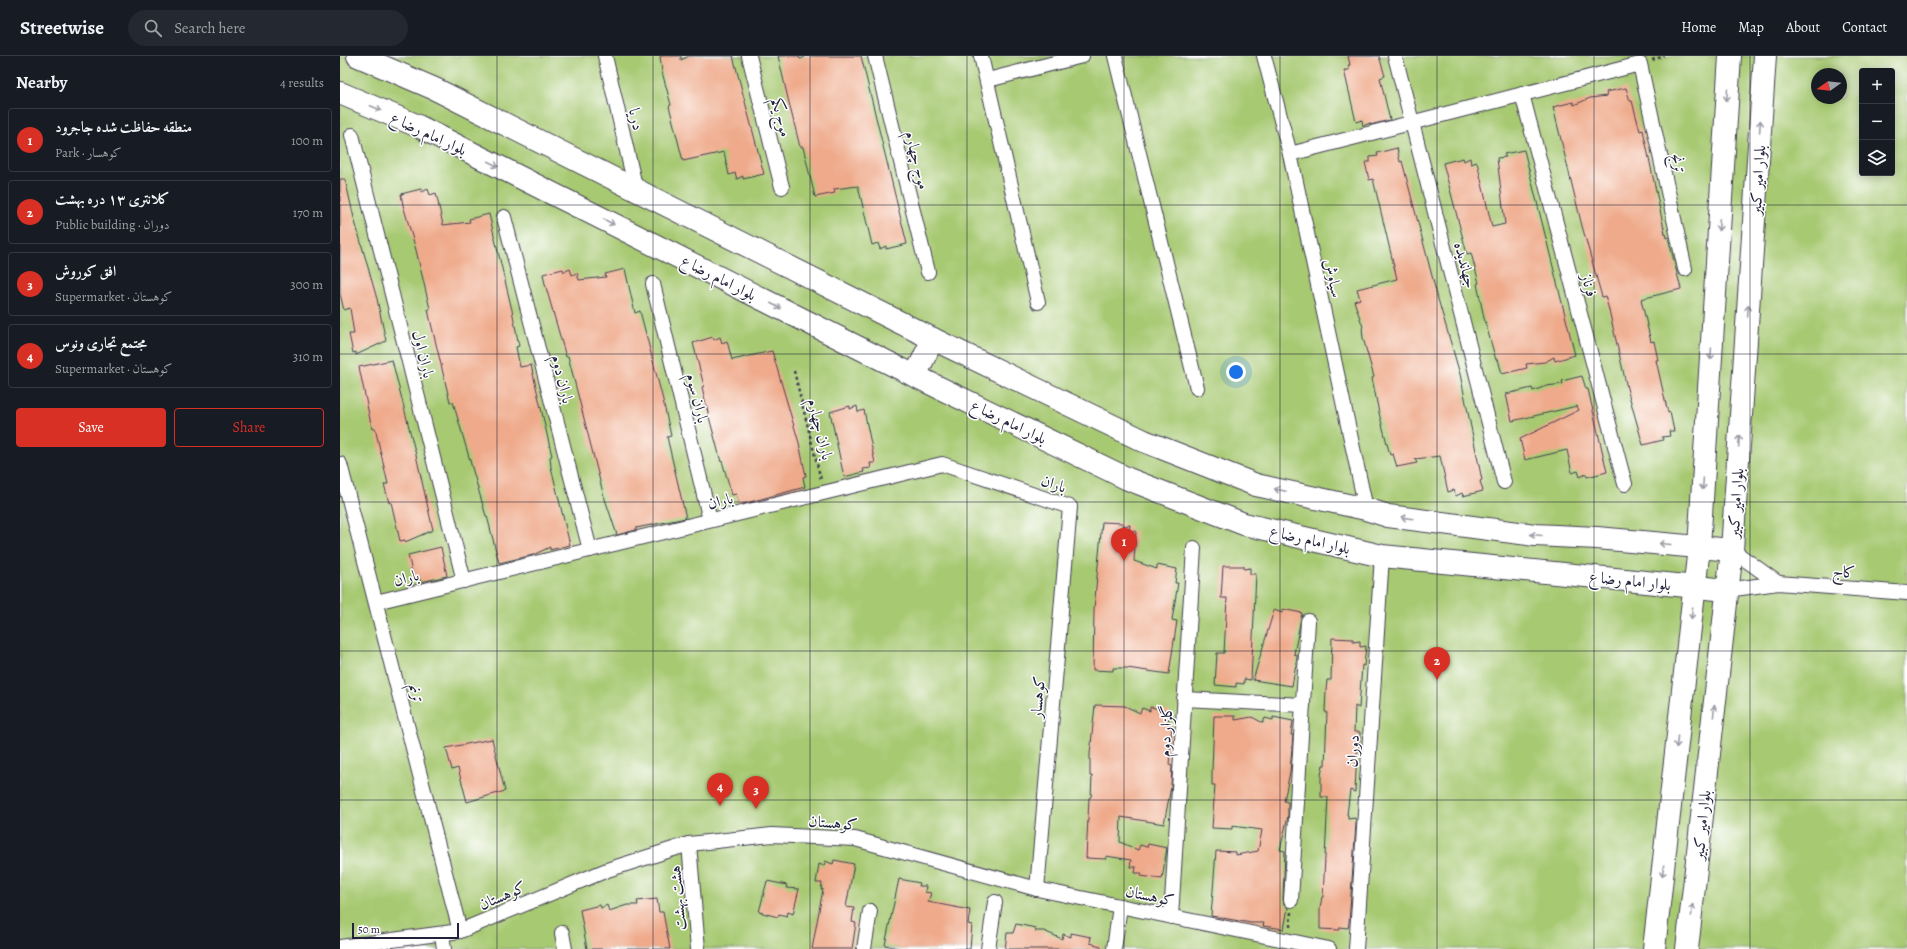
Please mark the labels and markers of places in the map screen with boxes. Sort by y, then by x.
pin: 1 [1111,528,1137,561]
pin: 2 [1424,647,1450,680]
pin: 4 [707,773,733,806]
pin: 3 [743,776,769,809]

